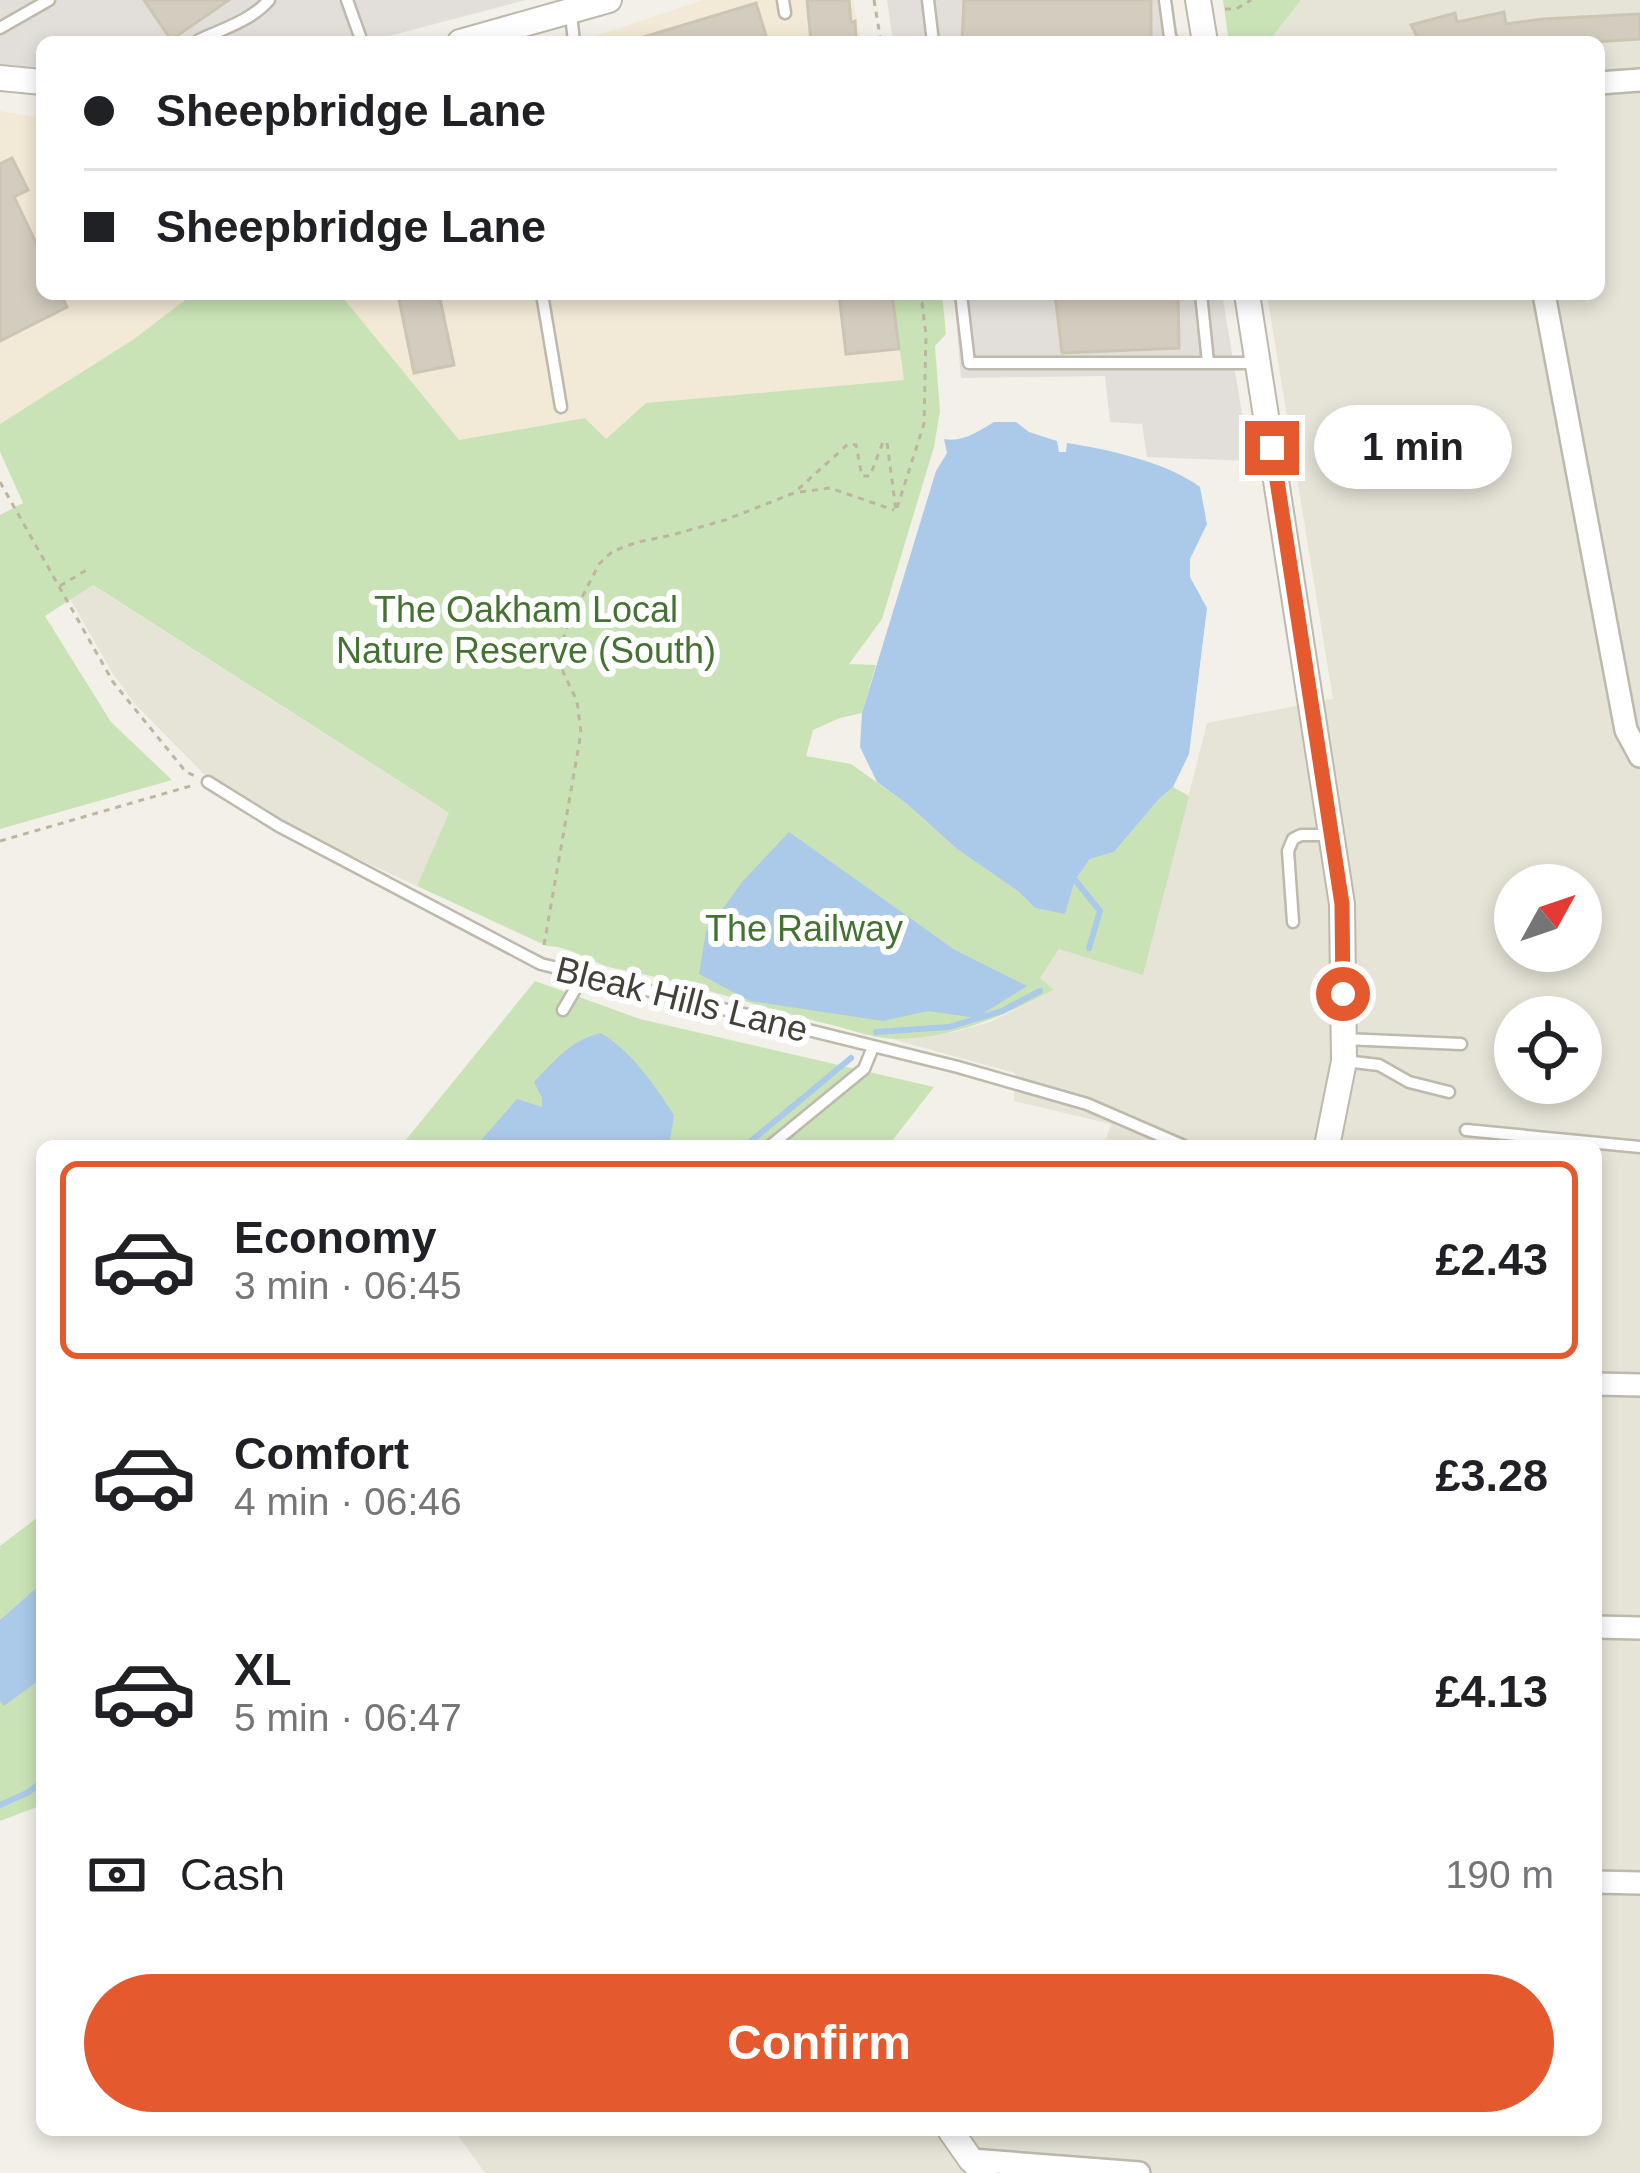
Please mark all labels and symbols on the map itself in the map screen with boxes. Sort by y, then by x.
callout: 1 min [1314,406,1512,490]
route end [1245,421,1299,475]
park label: The Oakham Local Nature Reserve (South) [336,589,716,671]
north arrow [1494,864,1602,972]
park label: The Railway [705,908,903,949]
street label: Bleak Hills Lane [552,948,812,1050]
route start [1316,967,1370,1021]

